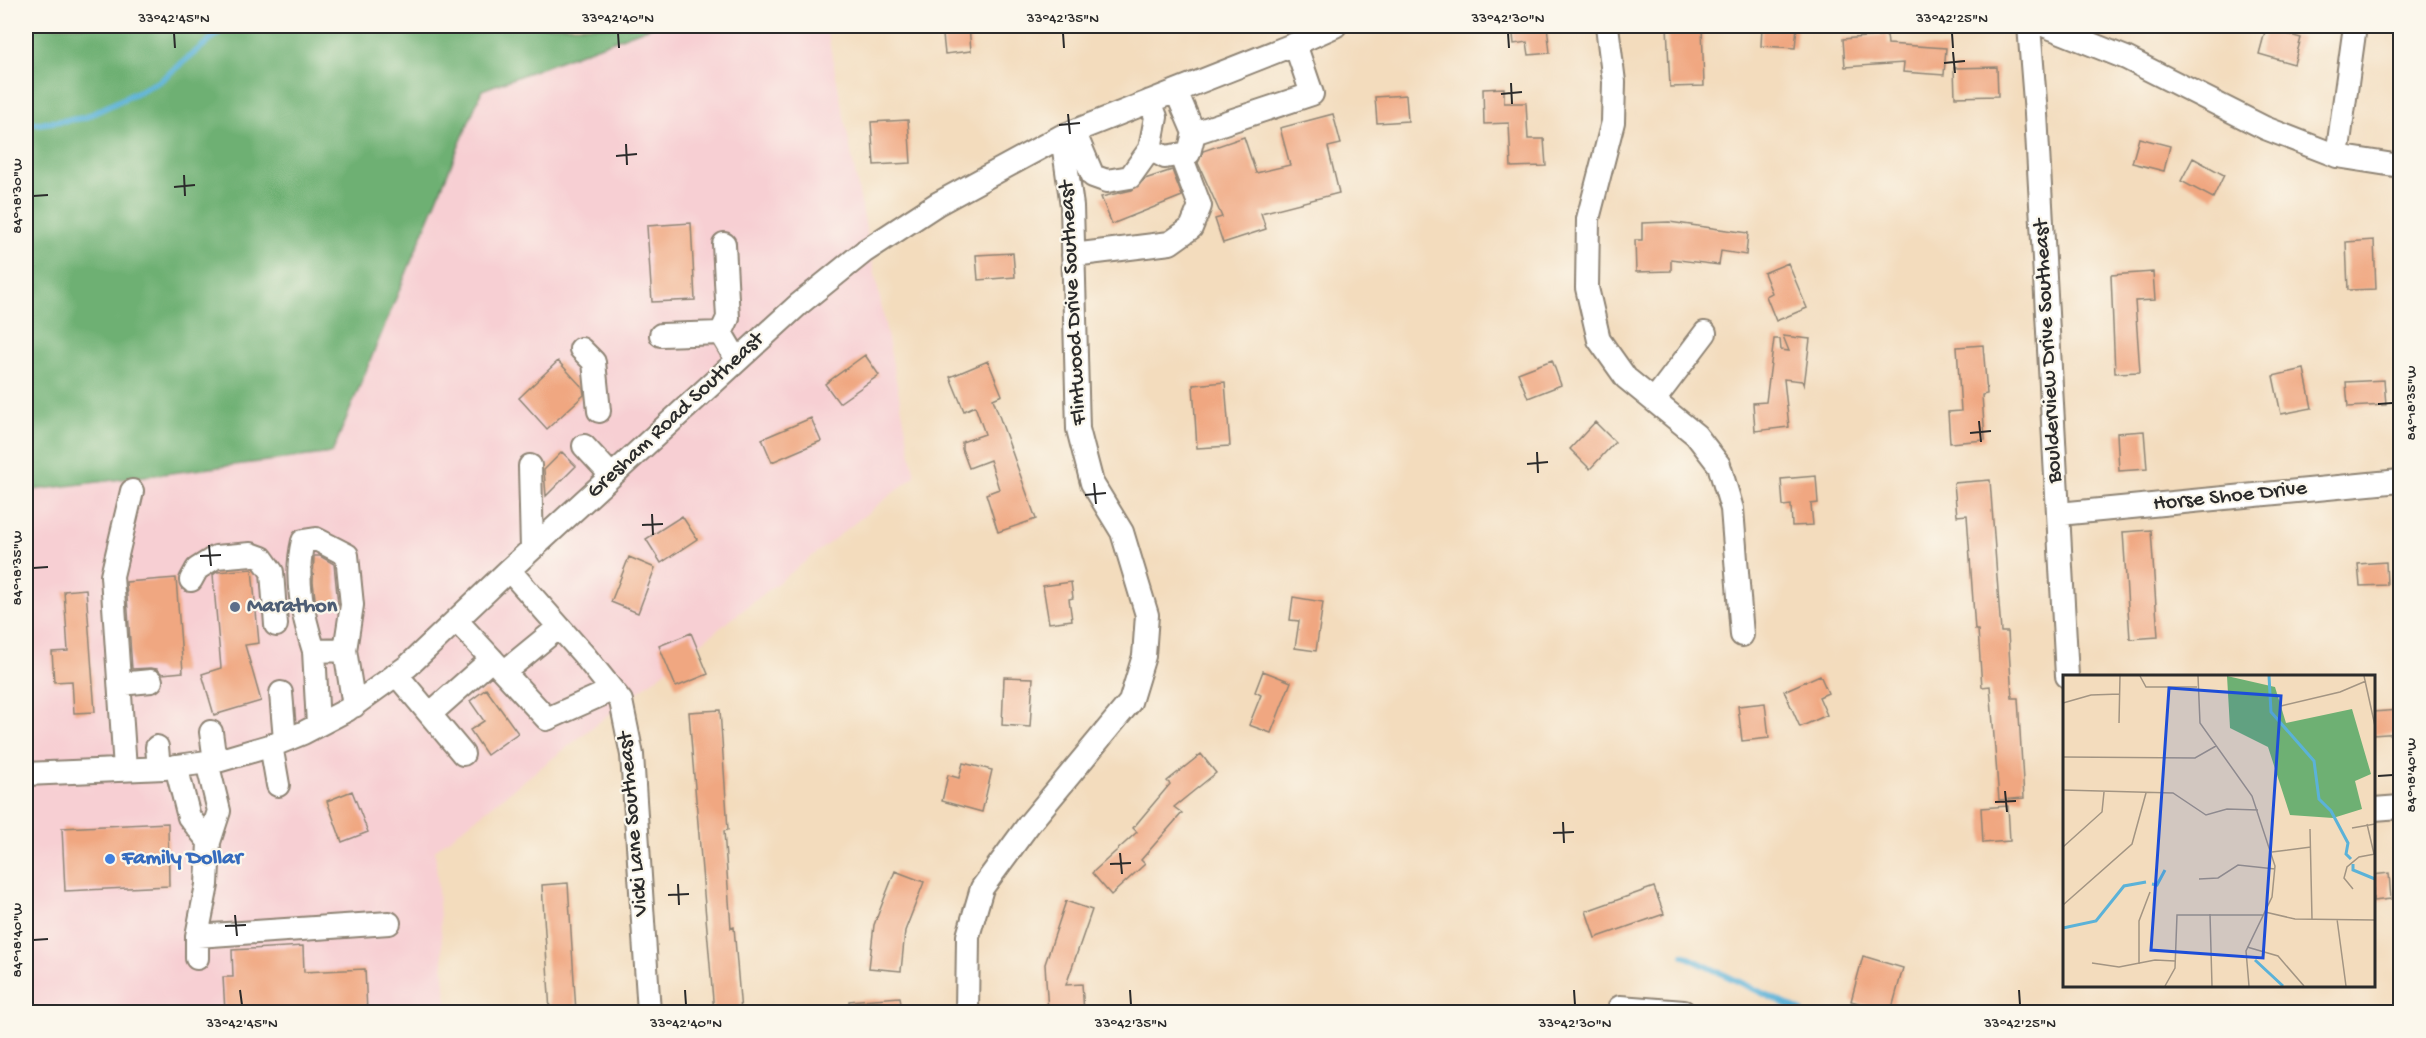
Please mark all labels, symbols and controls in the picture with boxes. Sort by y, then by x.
text: 33°42'45"N [137,10,210,28]
text: 33°42'40"N [581,10,654,28]
text: 33°42'35"N [1026,10,1099,28]
text: 33°42'30"N [1471,10,1545,28]
text: 33°42'25"N [1915,10,1988,28]
text: 84°18'30"W [9,158,27,234]
street label: Flintwood Drive Southeast [1055,178,1093,427]
street label: Boulderview Drive Southeast [2029,216,2069,485]
street label: Gresham Road Southeast [582,326,771,505]
text: 84°18'35"W [2403,365,2421,440]
street label: Horse Shoe Drive [2152,476,2309,518]
text: 84°18'35"W [9,530,27,605]
place label: Marathon [247,594,338,620]
marker: Marathon [228,600,242,614]
inset map [2063,675,2375,987]
street label: Vicki Lane Southeast [613,729,655,918]
text: 84°18'40"W [2403,737,2421,812]
place label: Family Dollar [121,846,244,872]
marker: Family Dollar [103,852,117,866]
text: 84°18'40"W [9,902,27,977]
text: 33°42'45"N [205,1015,278,1033]
text: 33°42'40"N [649,1015,722,1033]
text: 33°42'35"N [1094,1015,1167,1033]
text: 33°42'30"N [1538,1015,1612,1033]
text: 33°42'25"N [1983,1015,2056,1033]

